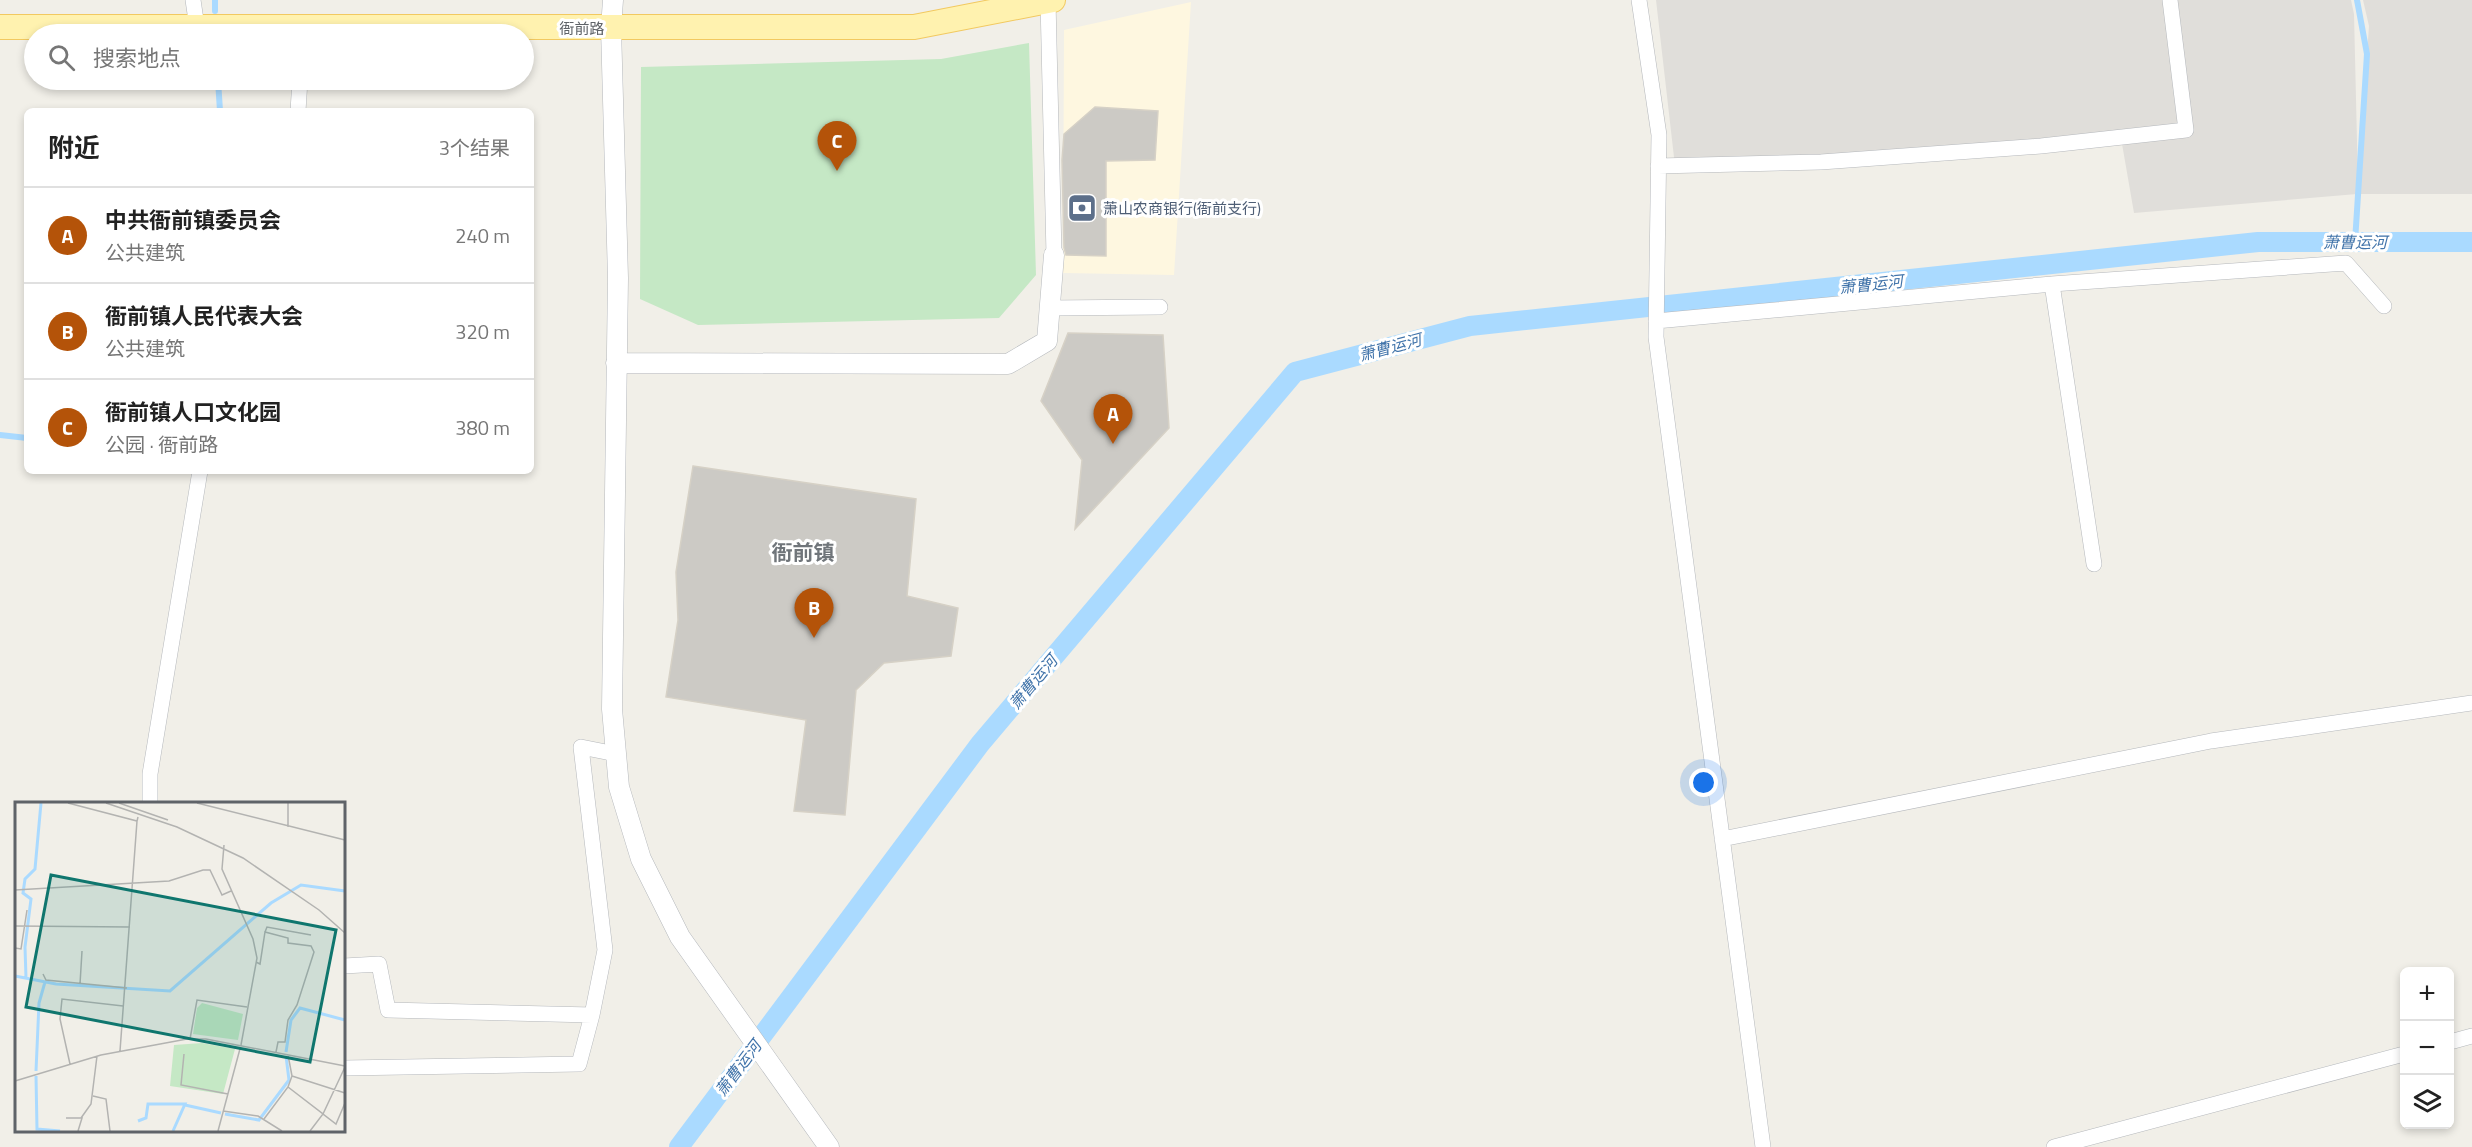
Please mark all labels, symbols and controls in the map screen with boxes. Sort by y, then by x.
street label: 衙前路 [559,17,605,40]
search box [24,24,534,90]
icon: search [45,41,78,74]
text: 搜索地点 [93,41,181,75]
pin: C [818,122,856,171]
text: 附近 [48,128,100,167]
text: 3个结果 [439,132,510,163]
bank icon: 萧山农商银行(衙前支行) [1066,192,1098,224]
place label: 萧山农商银行(衙前支行) [1103,197,1261,220]
text: 中共衙前镇委员会 [105,203,281,237]
text: A [61,220,74,251]
text: 240 m [455,220,510,251]
water label: 萧曹运河 [2323,230,2390,254]
text: 公共建筑 [105,237,185,268]
water label: 萧曹运河 [1838,268,1907,299]
text: 衙前镇人民代表大会 [105,299,303,333]
text: B [61,316,74,347]
text: 320 m [455,316,510,347]
water label: 萧曹运河 [1356,326,1427,367]
text: 公共建筑 [105,333,185,364]
pin: A [1094,394,1132,444]
text: 衙前镇人口文化园 [105,395,281,429]
text: C [62,412,73,443]
text: 380 m [455,412,510,443]
text: 公园 · 衙前路 [105,429,218,460]
district label: 衙前镇 [772,536,835,568]
pin: B [794,588,834,638]
water label: 萧曹运河 [1003,647,1065,714]
your location [1689,768,1718,797]
inset map [15,802,345,1132]
map controls [2400,967,2454,1129]
button: + [2400,967,2454,1021]
button: − [2400,1021,2454,1075]
water label: 萧曹运河 [709,1033,769,1101]
button: layers [2400,1075,2454,1129]

